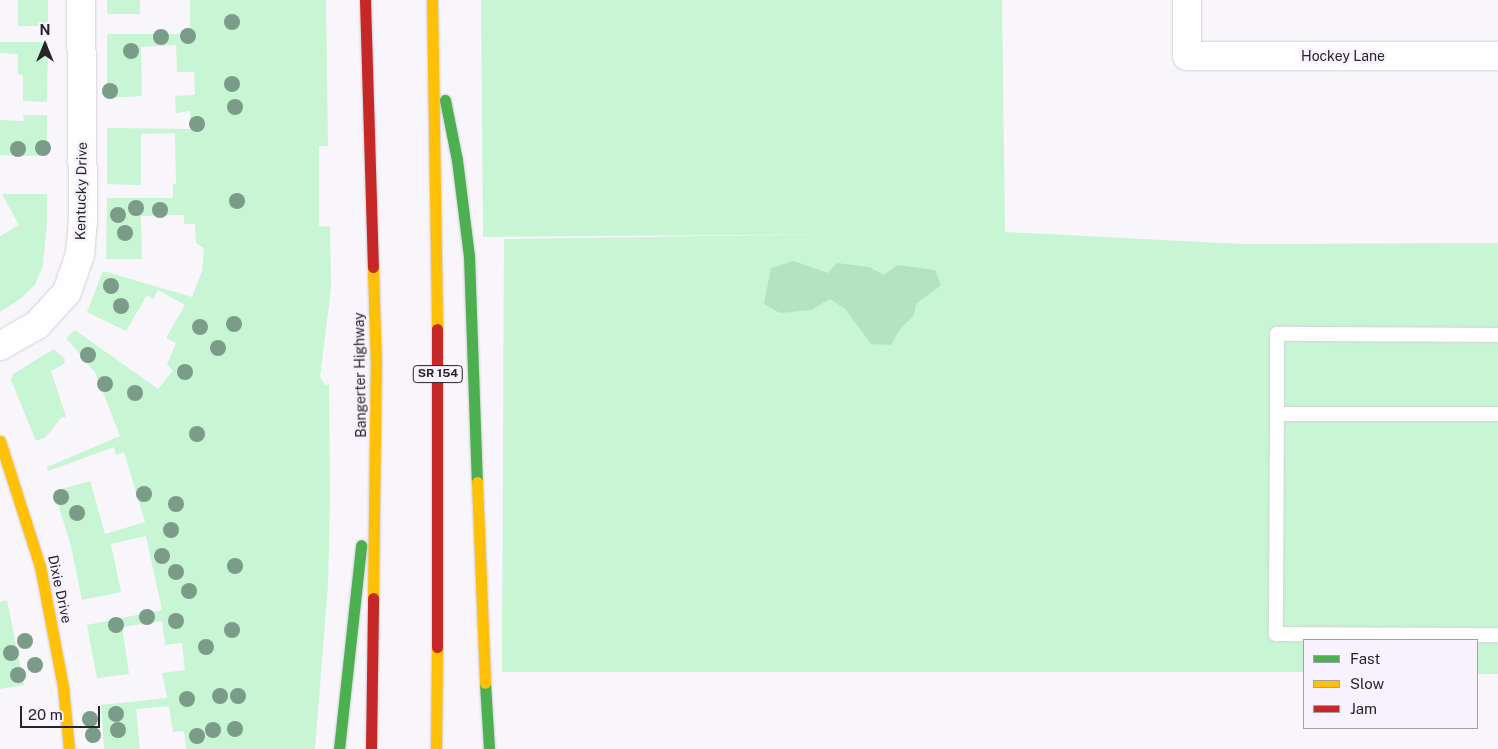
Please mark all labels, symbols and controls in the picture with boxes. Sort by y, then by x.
north arrow [20,20,70,70]
text: N [40,22,50,38]
street label: Hockey Lane [1301,48,1385,64]
street label: Kentucky Drive [72,142,90,240]
street label: Bangerter Highway [351,312,369,438]
road number: SR 154 [412,364,464,384]
street label: Dixie Drive [45,553,75,625]
legend [1303,639,1478,729]
text: Fast [1350,650,1380,667]
text: Slow [1350,675,1384,692]
scale bar [22,696,102,728]
text: Jam [1350,700,1377,717]
text: 20 m [28,706,63,723]

